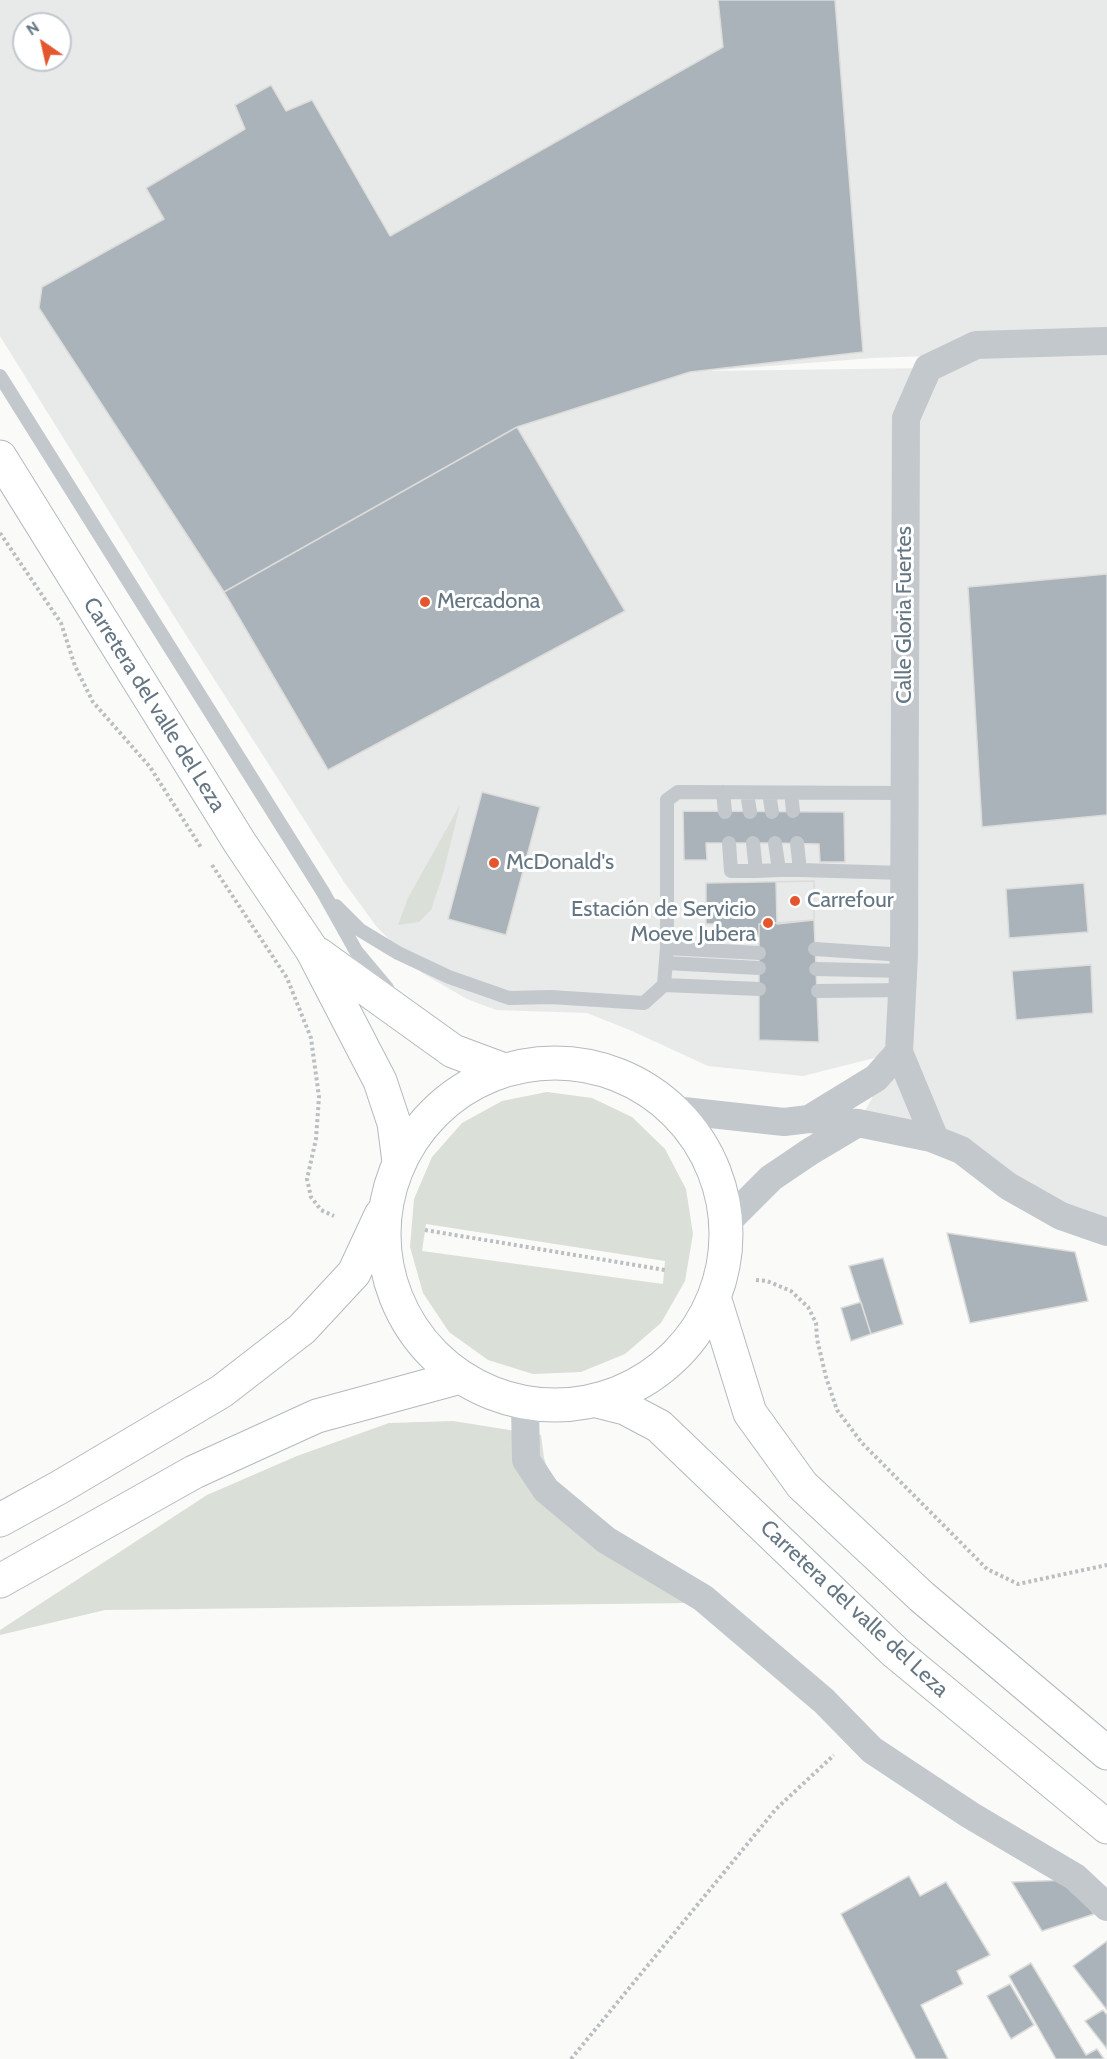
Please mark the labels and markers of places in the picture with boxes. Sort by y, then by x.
place label: Mercadona [437,589,540,615]
marker: Mercadona [418,595,432,609]
place label: McDonald's [506,850,614,876]
marker: McDonald's [487,856,501,870]
place label: Carrefour [807,888,894,914]
marker: Carrefour [788,894,802,908]
place label: Estación de Servicio Moeve Jubera [571,897,756,948]
marker: Estación de Servicio Moeve Jubera [761,916,775,930]

